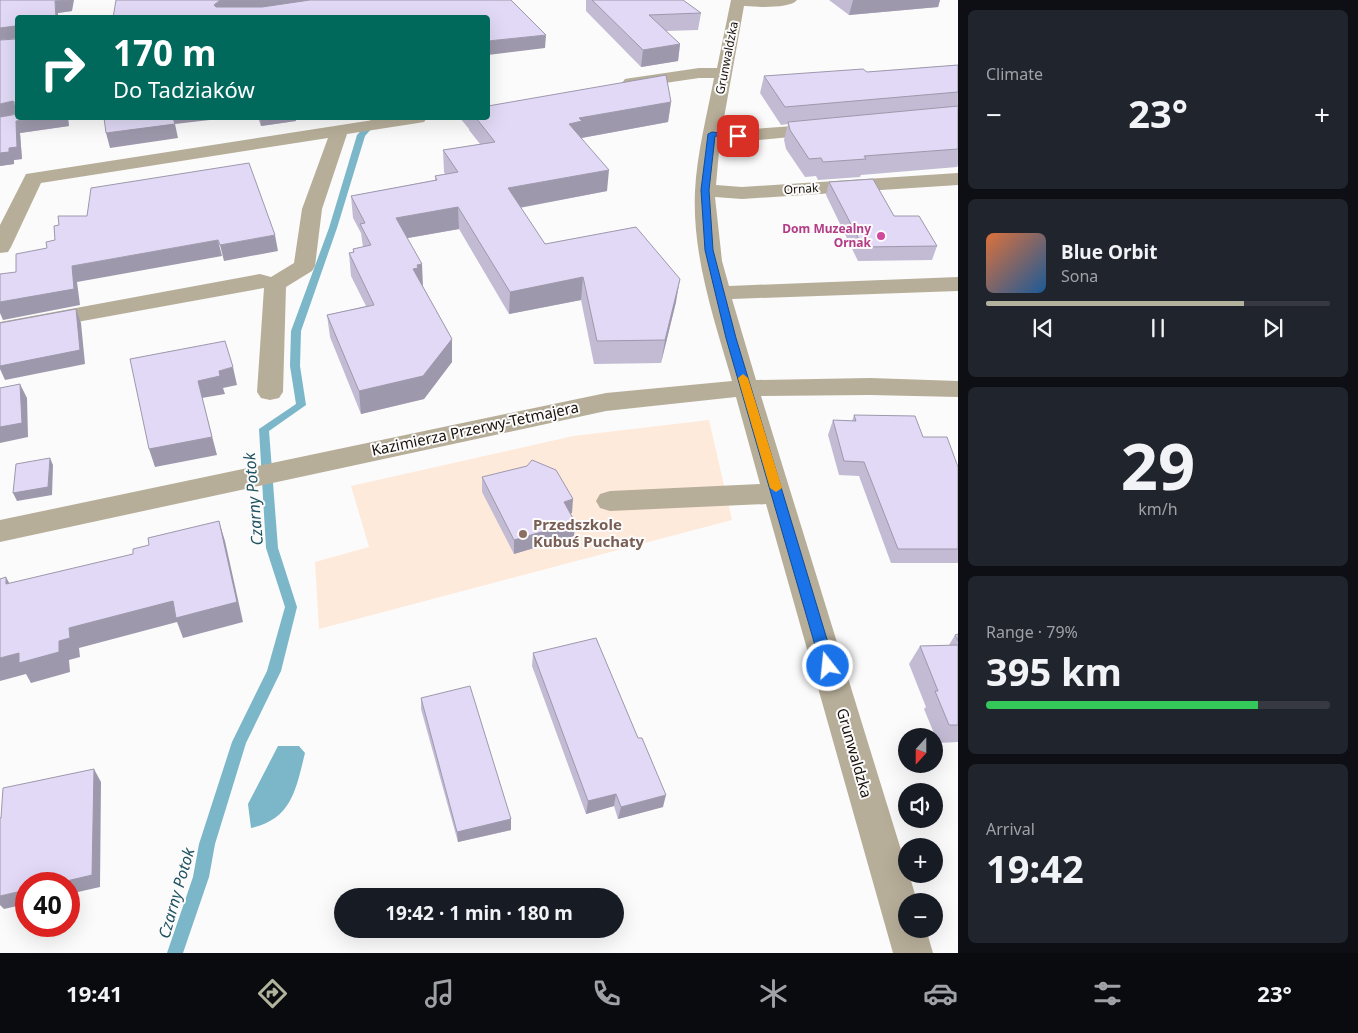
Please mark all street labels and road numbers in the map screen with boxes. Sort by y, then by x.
street label: Grunwaldzka [711,20,742,96]
street label: Ornak [783,179,820,198]
street label: Kazimierza Przerwy-Tetmajera [369,396,580,460]
street label: Grunwaldzka [833,706,877,800]

